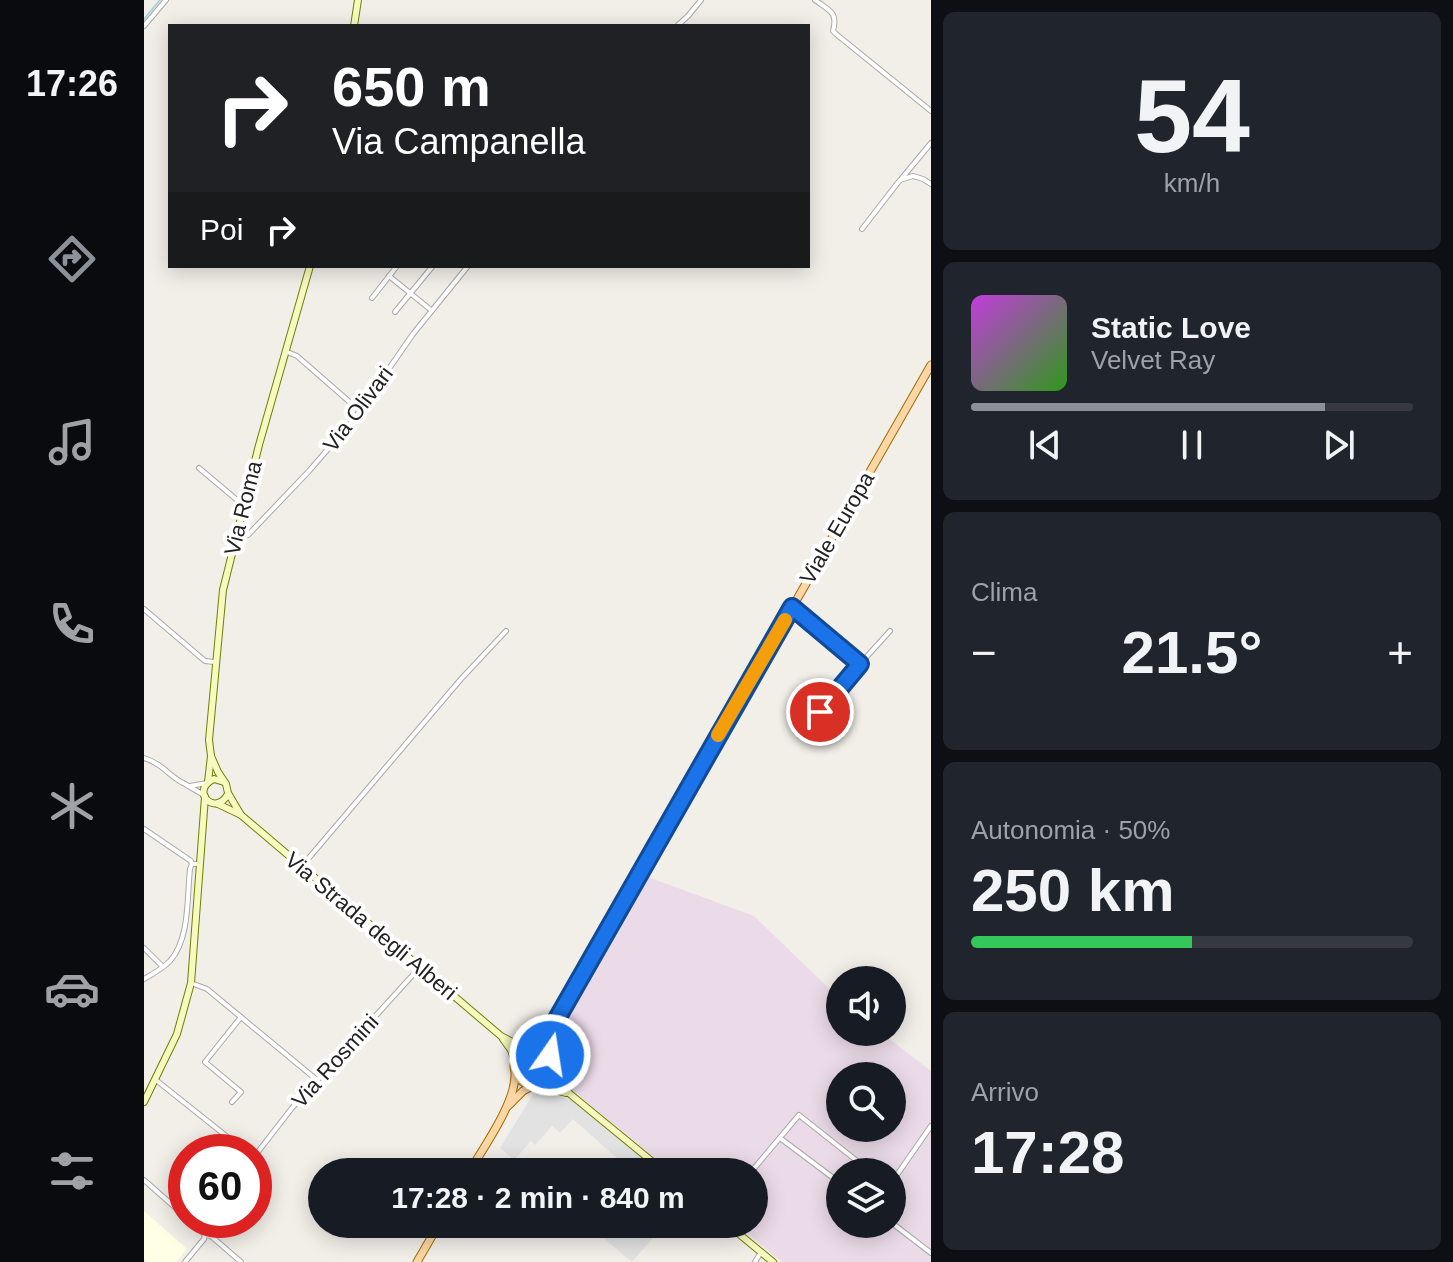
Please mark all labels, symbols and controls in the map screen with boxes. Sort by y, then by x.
text: 650 m [332,55,491,118]
icon: right [200,56,304,160]
text: 54 [1134,58,1250,174]
text: 17:26 [26,63,118,104]
text: Via Campanella [332,121,586,162]
text: km/h [1164,168,1220,198]
icon: right [259,208,303,252]
text: Poi [200,213,243,246]
icon: directions [44,231,100,287]
text: Static Love [1091,311,1251,344]
text: Velvet Ray [1091,345,1215,375]
street label: Via Olivari [318,362,398,456]
icon: music [44,414,100,470]
icon: previous [1023,423,1067,467]
icon: pause [1170,423,1214,467]
icon: next [1317,423,1361,467]
street label: Via Roma [219,458,267,558]
street label: Viale Europa [795,467,880,589]
text: Clima [971,577,1037,607]
icon: phone [44,596,100,652]
text: 21.5° [1122,619,1262,686]
text: − [971,628,997,677]
text: + [1387,628,1413,677]
pin [786,678,854,746]
icon: arrive [798,690,842,734]
icon: climate [44,778,100,834]
text: Autonomia · 50% [971,815,1170,845]
street label: Via Strada degli Alberi [280,847,462,1005]
text: 250 km [971,857,1175,924]
icon: car [44,961,100,1017]
map controls [826,966,906,1238]
button: sound [826,966,906,1046]
street label: Via Rosmini [287,1009,383,1113]
position arrow [508,1013,592,1097]
button: search [826,1062,906,1142]
text: Arrivo [971,1077,1039,1107]
text: 17:28 [971,1119,1124,1186]
speed limit sign: 60 [168,1134,272,1238]
icon: filters [44,1143,100,1199]
button: layers [826,1158,906,1238]
text: 17:28 · 2 min · 840 m [391,1181,685,1214]

